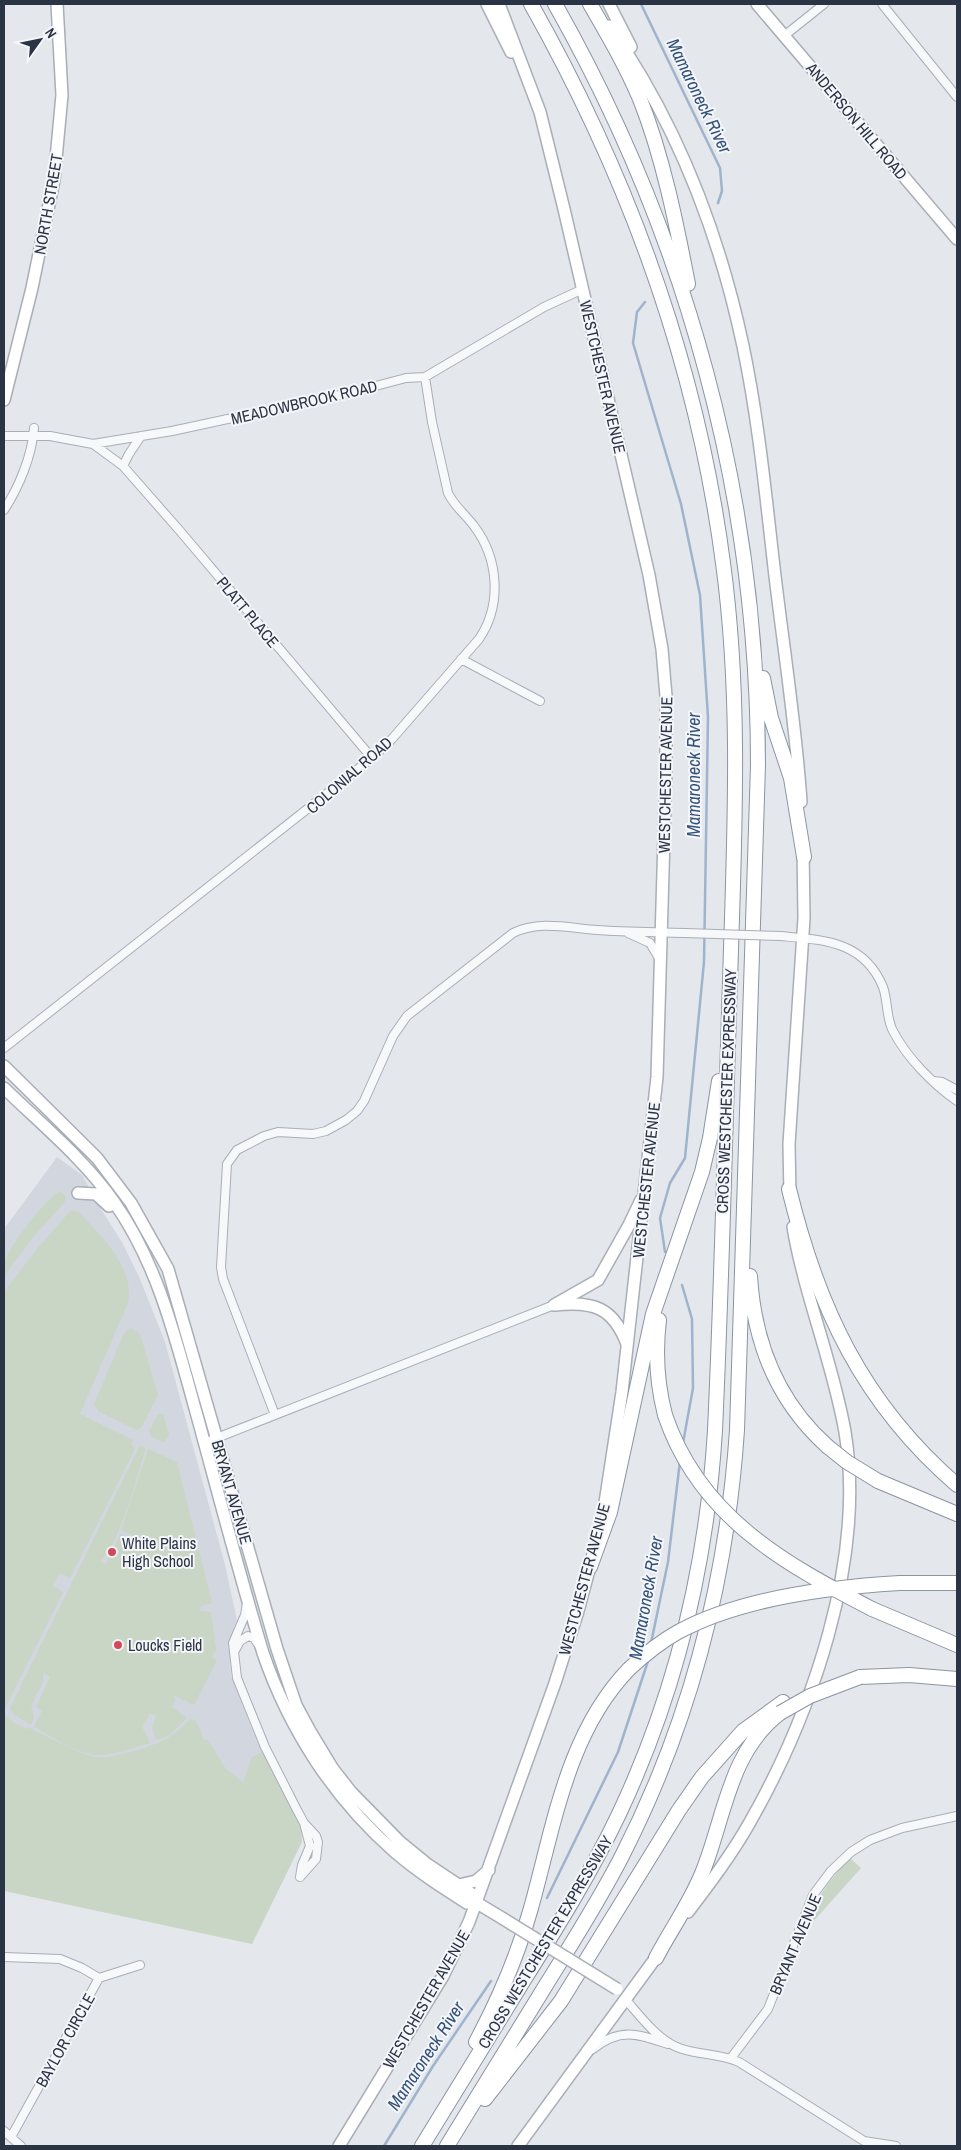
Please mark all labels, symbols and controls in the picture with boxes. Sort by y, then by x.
north arrow [15,15,65,65]
text: N [41,25,61,41]
water label: Mamaroneck River [661,34,738,158]
street label: ANDERSON HILL ROAD [801,57,913,184]
street label: NORTH STREET [28,152,68,256]
street label: WESTCHESTER AVENUE [575,298,631,456]
street label: MEADOWBROOK ROAD [229,374,379,430]
street label: PLATT PLACE [212,572,284,652]
street label: WESTCHESTER AVENUE [653,697,677,853]
water label: Mamaroneck River [681,712,706,837]
street label: COLONIAL ROAD [301,731,397,819]
street label: CROSS WESTCHESTER EXPRESSWAY [711,968,741,1214]
street label: WESTCHESTER AVENUE [627,1101,665,1259]
street label: BRYANT AVENUE [207,1437,257,1547]
street label: WESTCHESTER AVENUE [553,1501,615,1657]
place label: White Plains High School [122,1532,196,1572]
water label: Mamaroneck River [622,1533,669,1661]
marker: White Plains High School [106,1546,118,1558]
place label: Loucks Field [128,1634,202,1656]
marker: Loucks Field [112,1639,124,1651]
street label: CROSS WESTCHESTER EXPRESSWAY [472,1831,618,2053]
street label: BRYANT AVENUE [764,1890,826,1998]
street label: WESTCHESTER AVENUE [377,1926,475,2072]
street label: BAYLOR CIRCLE [30,1989,100,2091]
water label: Mamaroneck River [381,1996,471,2115]

